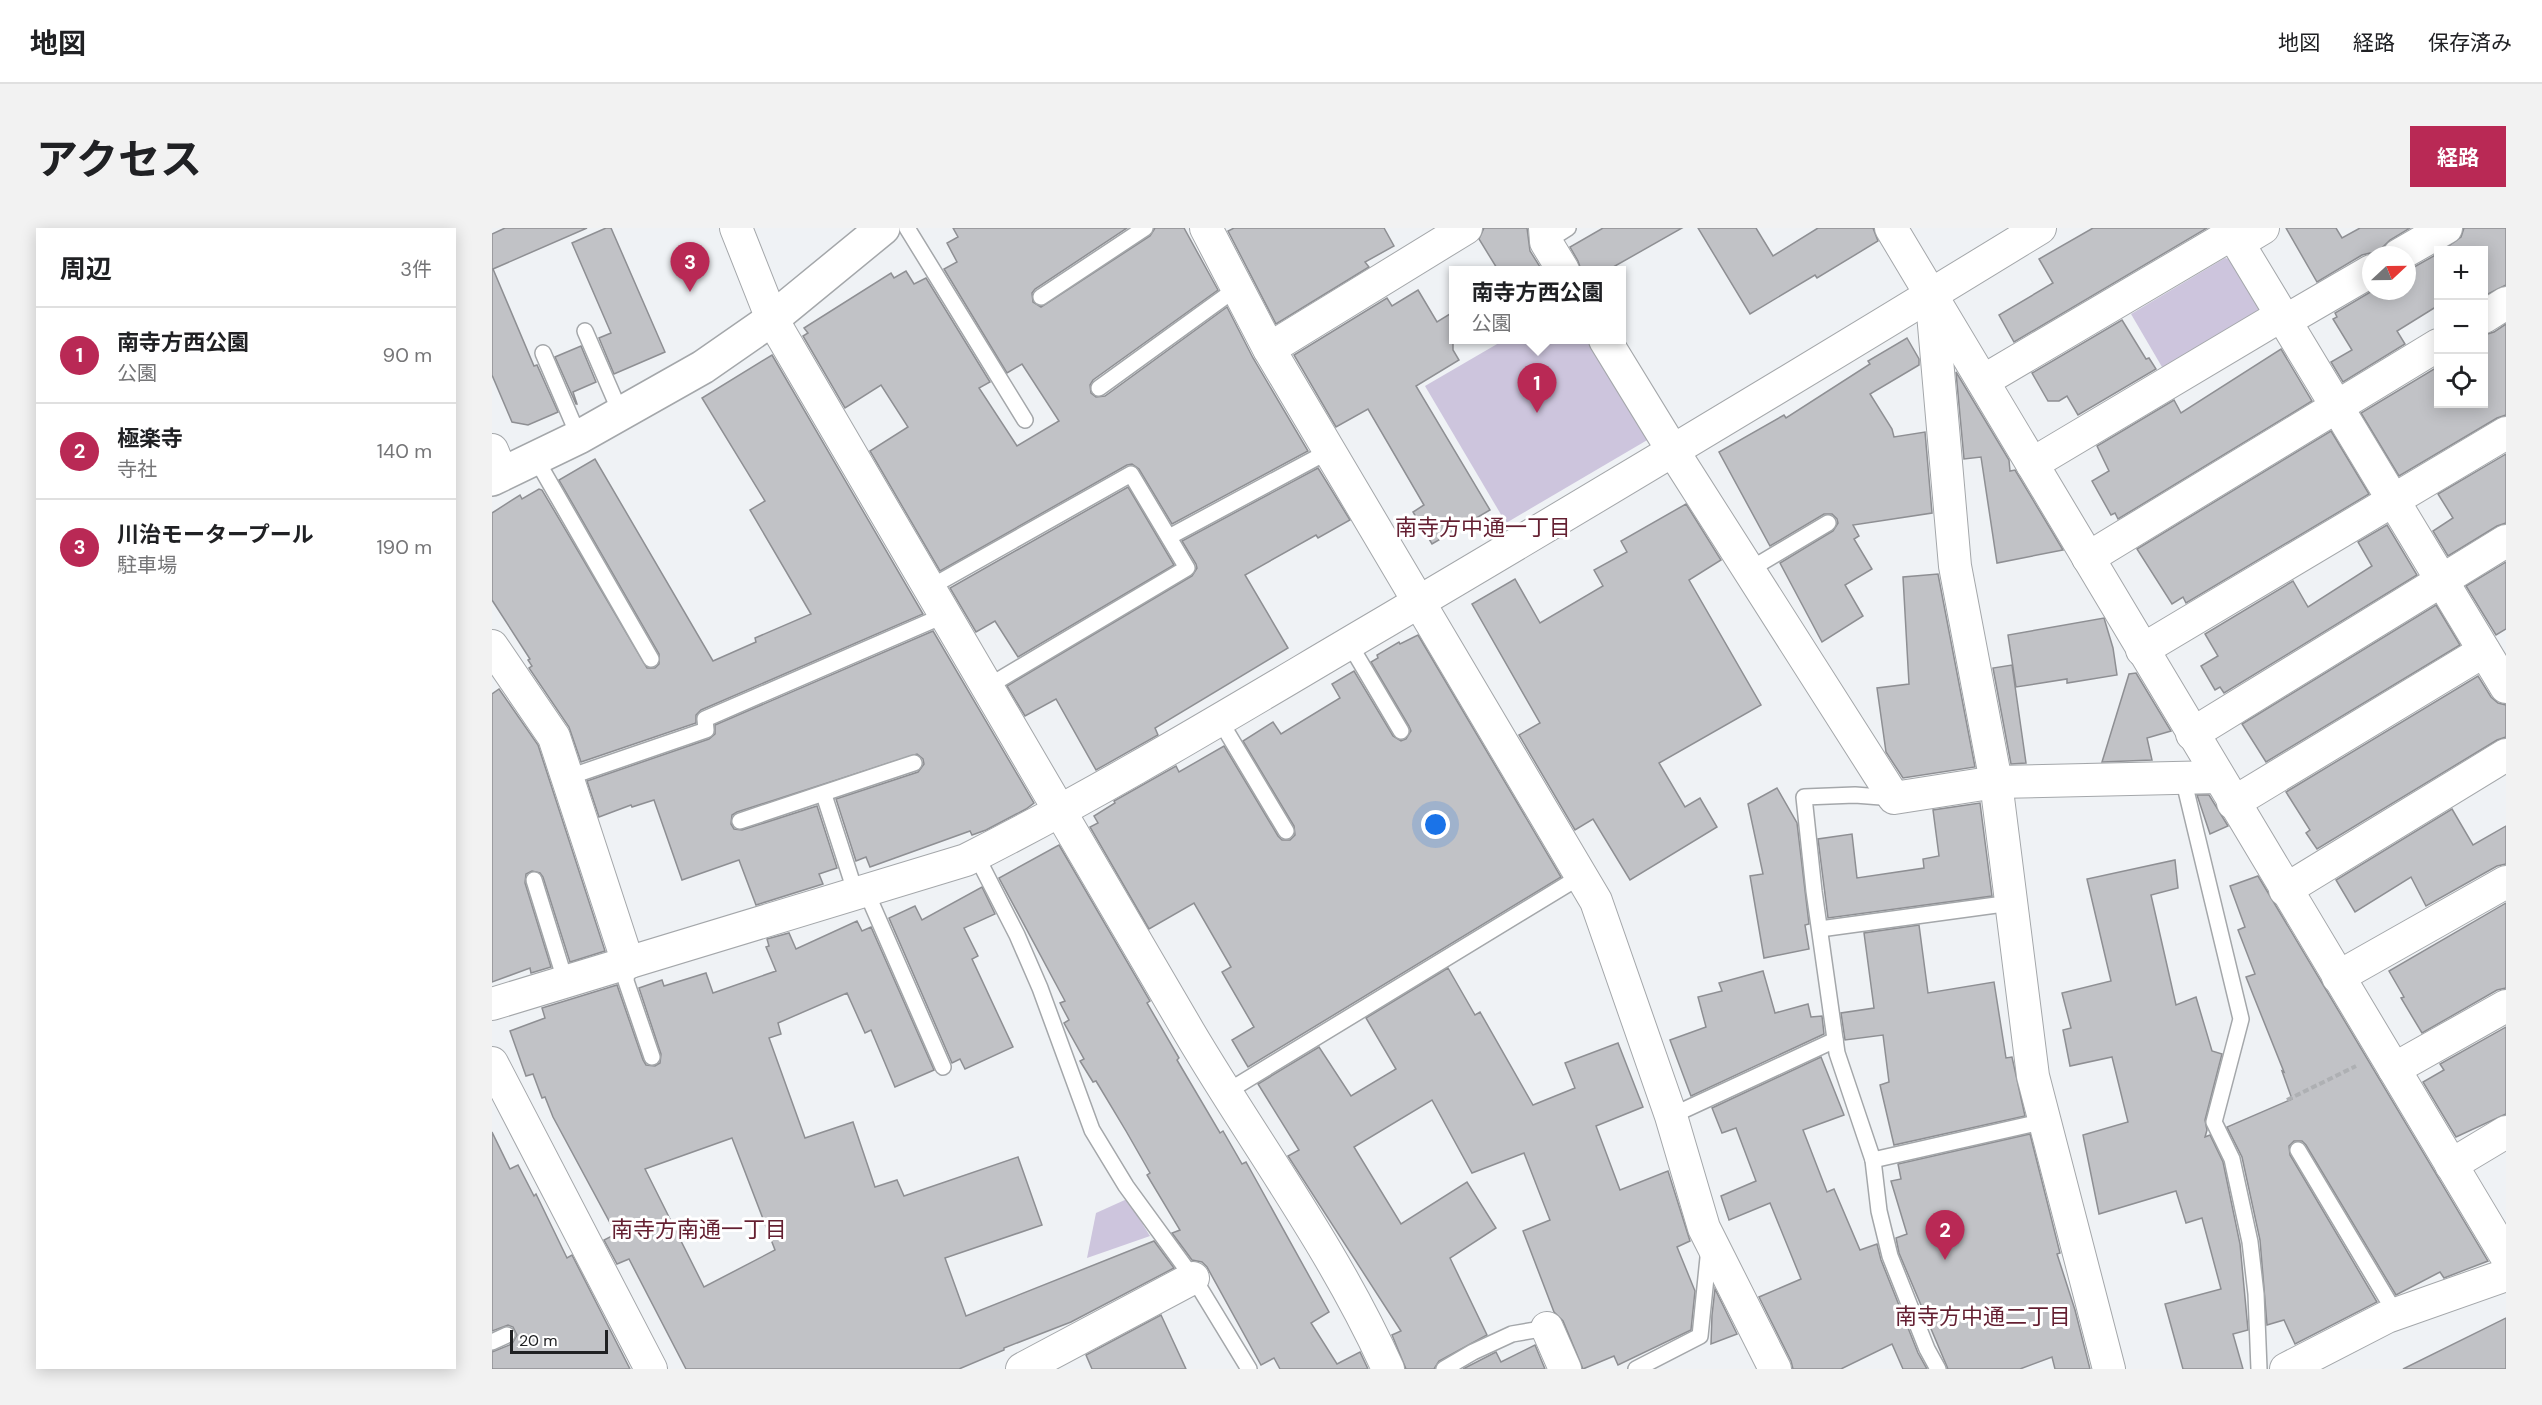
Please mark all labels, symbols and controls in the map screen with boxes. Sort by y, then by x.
text: 地図 [30,25,86,62]
text: 地図 [2278,29,2320,57]
text: 経路 [2353,29,2395,57]
text: 保存済み [2428,29,2512,57]
button: 経路 [2410,126,2506,187]
text: アクセス [36,132,202,187]
pin: 3 [670,242,710,292]
north arrow [2362,246,2416,300]
map controls [2434,246,2488,408]
button: + [2434,246,2488,300]
text: 周辺 [60,252,112,286]
text: 3件 [400,256,432,282]
popup [1449,266,1626,344]
text: 南寺方西公園 [1471,278,1604,307]
button: − [2434,300,2488,354]
text: 公園 [1471,310,1511,336]
text: 南寺方西公園 [117,328,249,357]
text: 1 [76,342,83,368]
text: 90 m [383,342,432,368]
button: locate [2434,354,2488,408]
text: 公園 [117,360,157,386]
pin: 1 [1518,364,1556,413]
text: 極楽寺 [117,424,183,453]
text: 2 [74,438,85,464]
text: 140 m [377,438,432,464]
text: 寺社 [117,456,157,482]
district label: 南寺方中通一丁目 [1395,513,1571,542]
text: 川治モータープール [117,520,314,549]
text: 3 [73,534,86,560]
text: 190 m [376,534,432,560]
text: 駐車場 [117,552,177,578]
your location [1421,810,1450,839]
pin: 2 [1926,1210,1964,1260]
district label: 南寺方南通一丁目 [611,1215,787,1244]
district label: 南寺方中通二丁目 [1895,1302,2071,1331]
scale bar [510,1327,608,1354]
text: 20 m [519,1330,558,1351]

